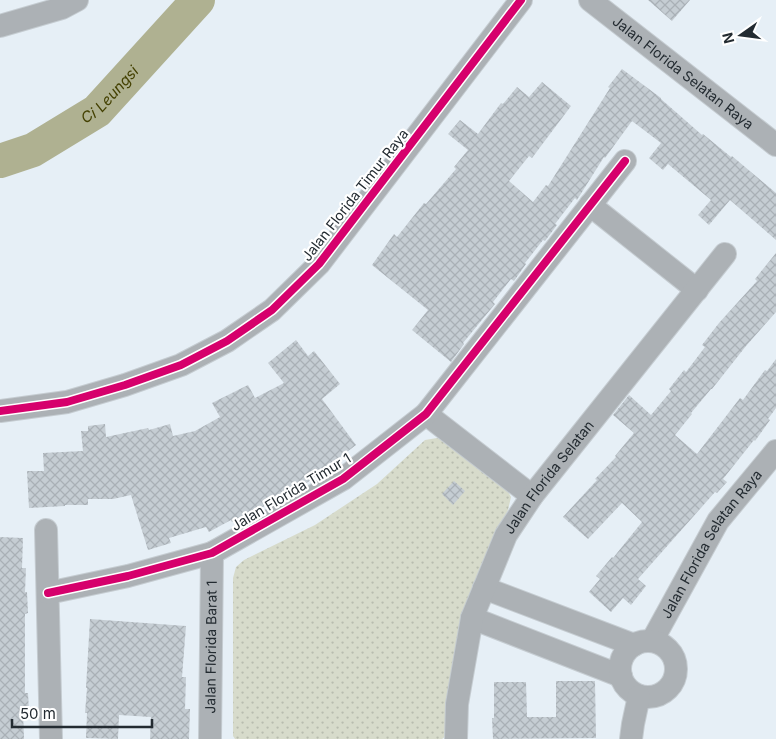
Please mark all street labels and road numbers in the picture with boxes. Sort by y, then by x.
street label: Jalan Florida Selatan Raya [609,12,757,132]
street label: Jalan Florida Timur Raya [298,125,411,264]
street label: Jalan Florida Selatan [500,417,597,537]
street label: Jalan Florida Timur 1 [228,449,354,534]
street label: Jalan Florida Selatan Raya [657,466,765,621]
street label: Jalan Florida Barat 1 [201,580,220,714]

